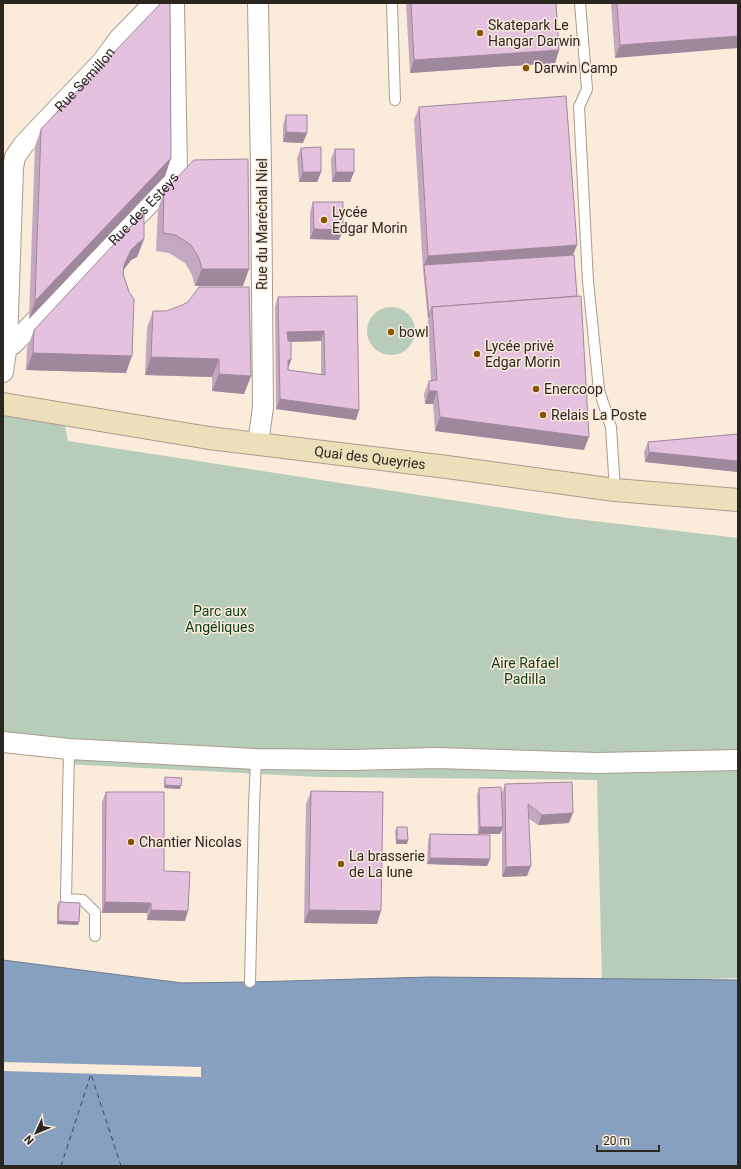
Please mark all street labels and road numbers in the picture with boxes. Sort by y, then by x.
street label: Rue Semillon [51,44,118,115]
street label: Rue du Maréchal Niel [254,158,270,290]
street label: Rue des Esteys [105,170,182,248]
street label: Quai des Queyries [313,443,427,472]

